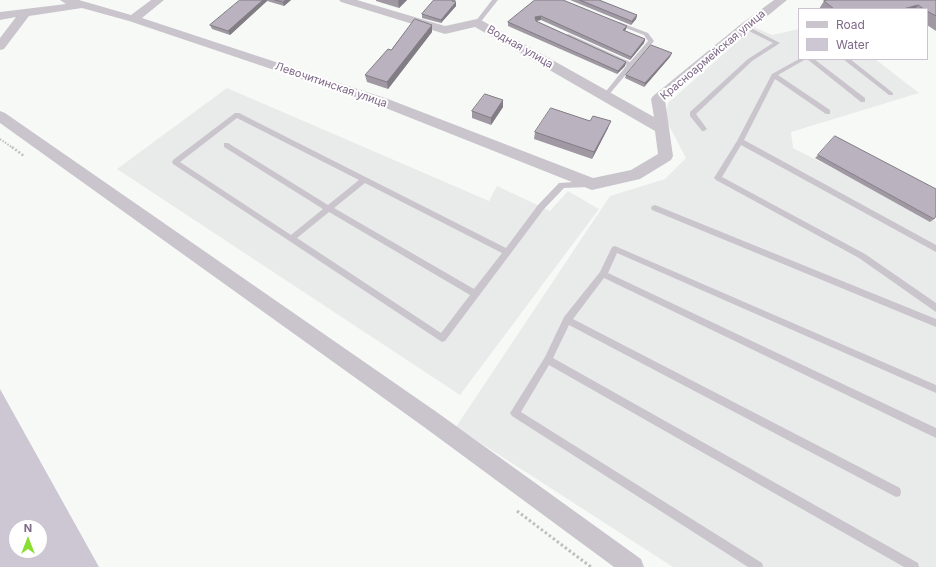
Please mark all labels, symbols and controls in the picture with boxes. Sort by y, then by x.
street label: Красноармейская улица [658,7,768,103]
legend [798,8,928,60]
text: Road [836,17,865,32]
street label: Водная улица [485,23,555,71]
text: Water [836,37,869,52]
street label: Левочитинская улица [273,60,389,110]
north arrow [8,519,48,559]
text: N [24,521,32,535]

